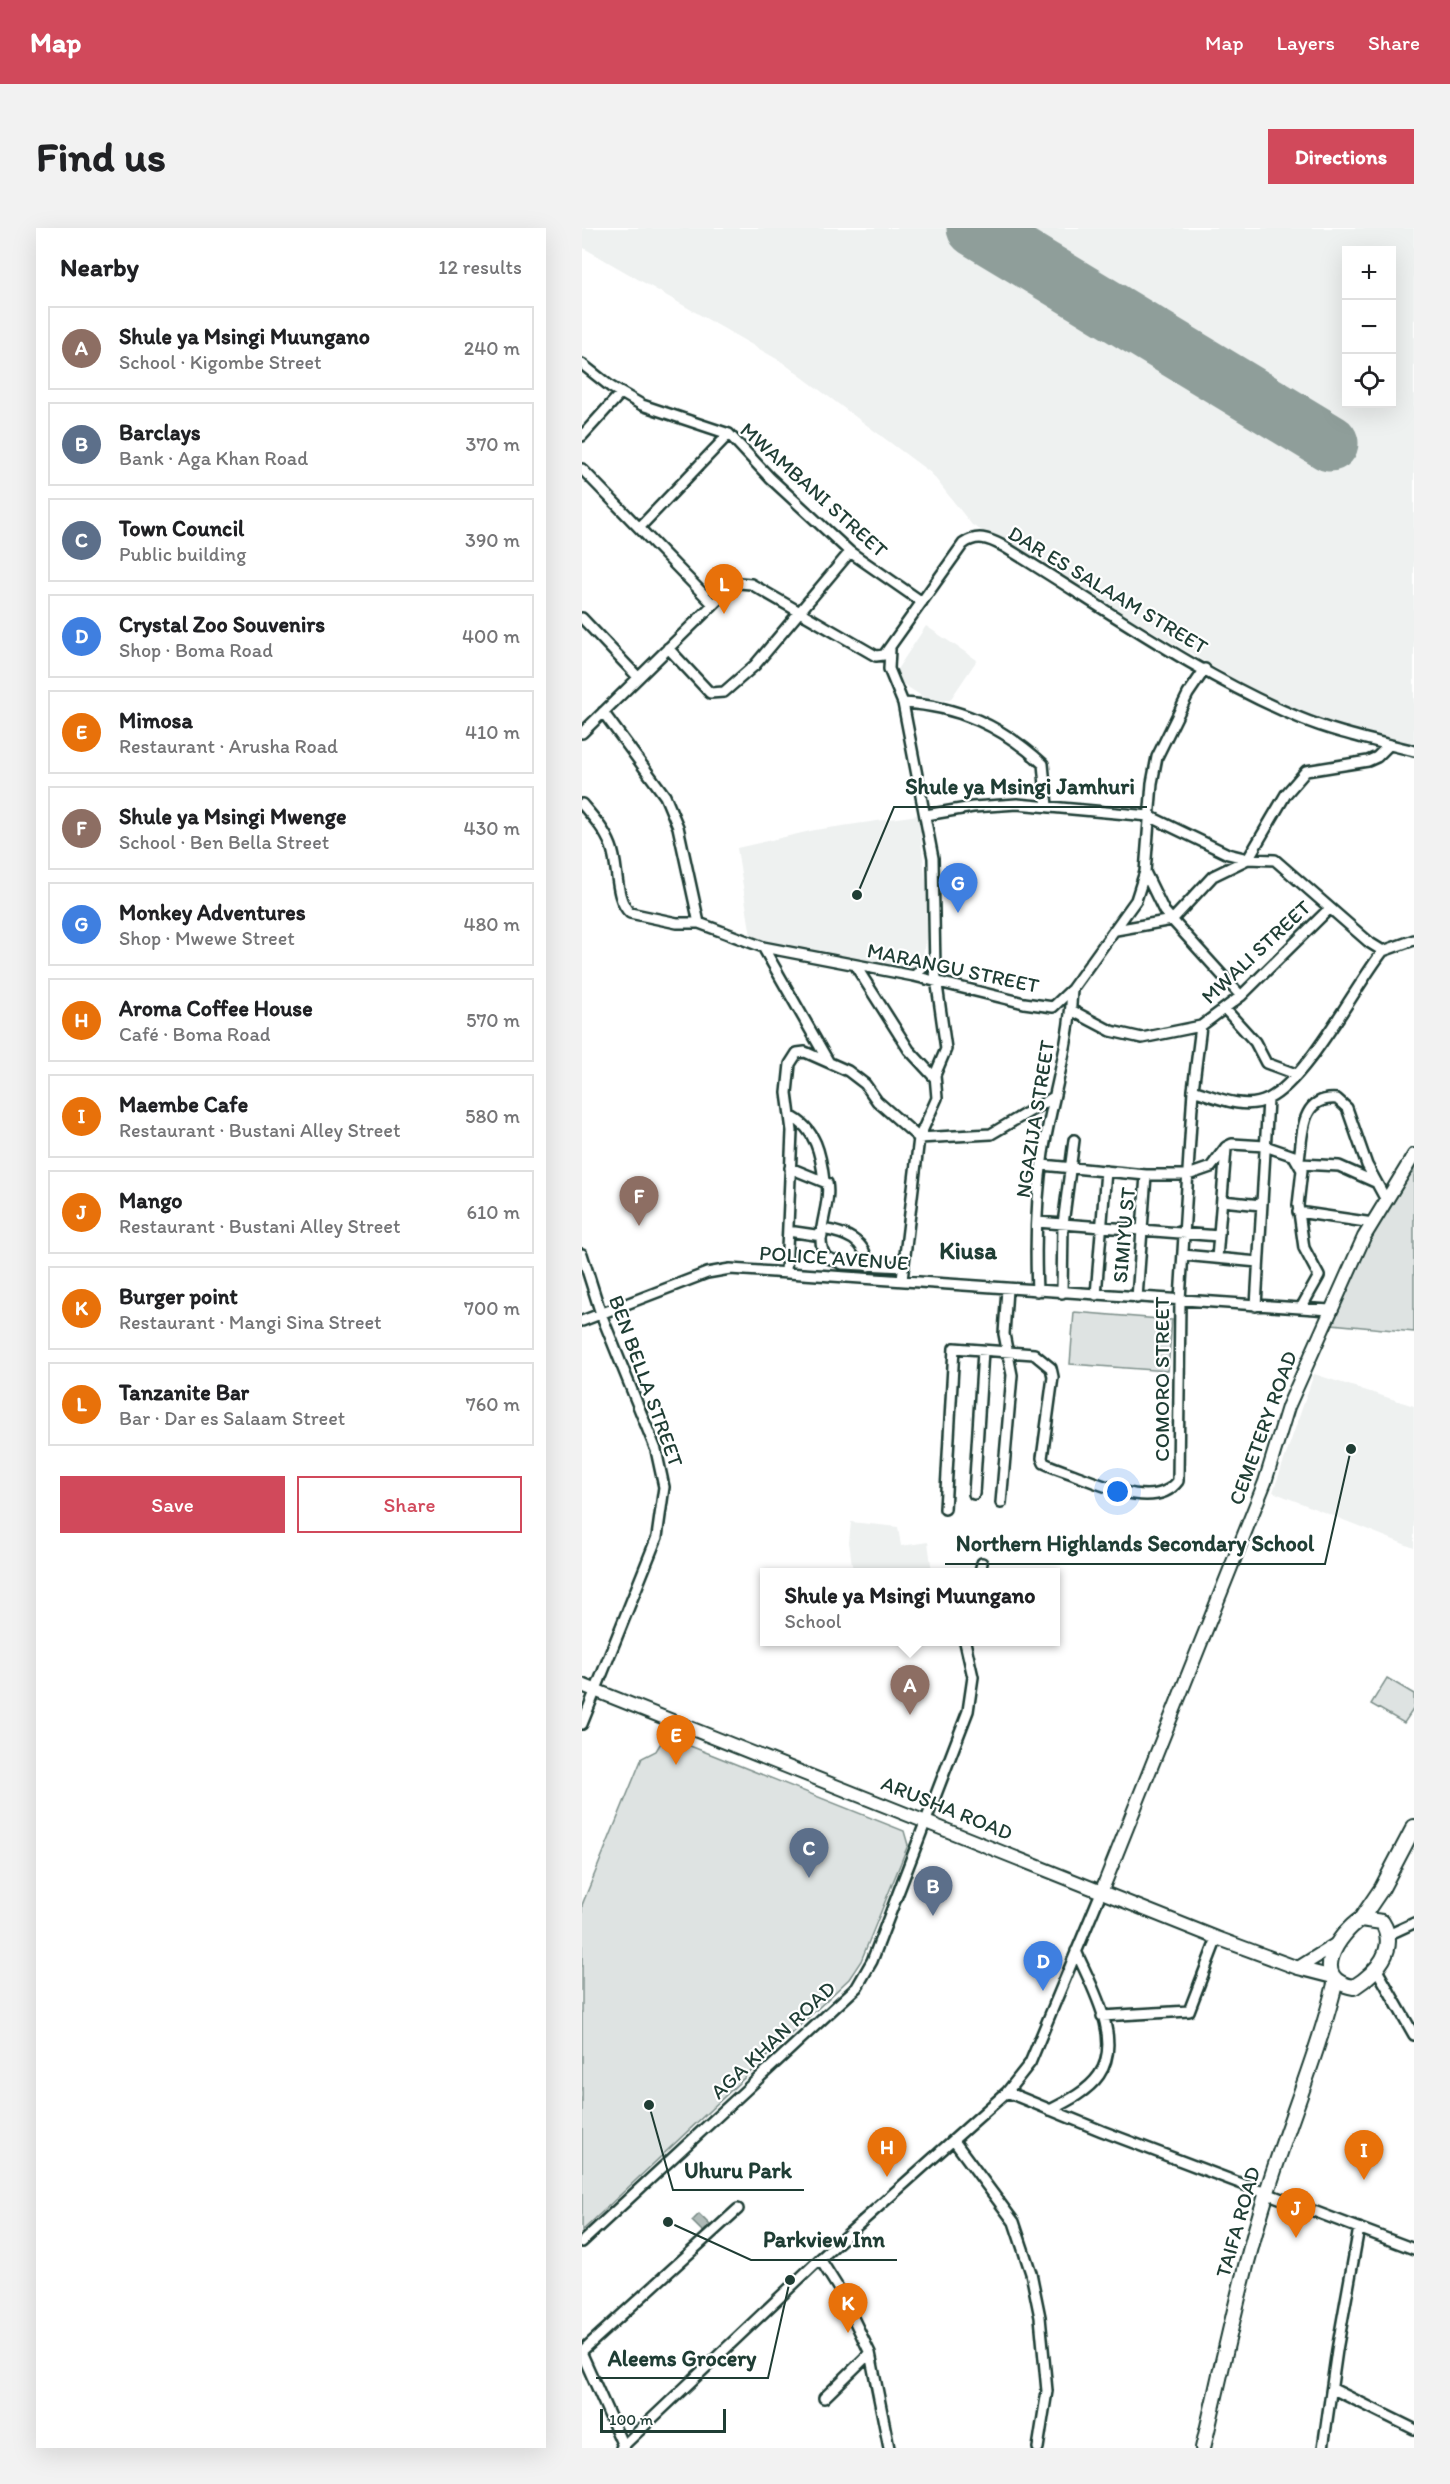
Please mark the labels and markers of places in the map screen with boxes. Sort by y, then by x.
pin: L [704,564,744,614]
callout: Shule ya Msingi Jamhuri [894,767,1147,807]
pin: G [938,864,977,913]
pin: F [620,1176,658,1226]
callout: Northern Highlands Secondary School [945,1524,1325,1564]
pin: A [890,1666,930,1715]
pin: E [656,1716,695,1765]
pin: C [790,1828,828,1878]
pin: B [914,1866,952,1916]
pin: D [1024,1942,1062,1991]
pin: H [868,2128,906,2177]
pin: I [1344,2130,1384,2180]
callout: Uhuru Park [673,2150,804,2190]
pin: J [1276,2188,1316,2238]
callout: Parkview Inn [751,2220,897,2260]
pin: K [828,2284,868,2333]
callout: Aleems Grocery [596,2338,768,2378]

